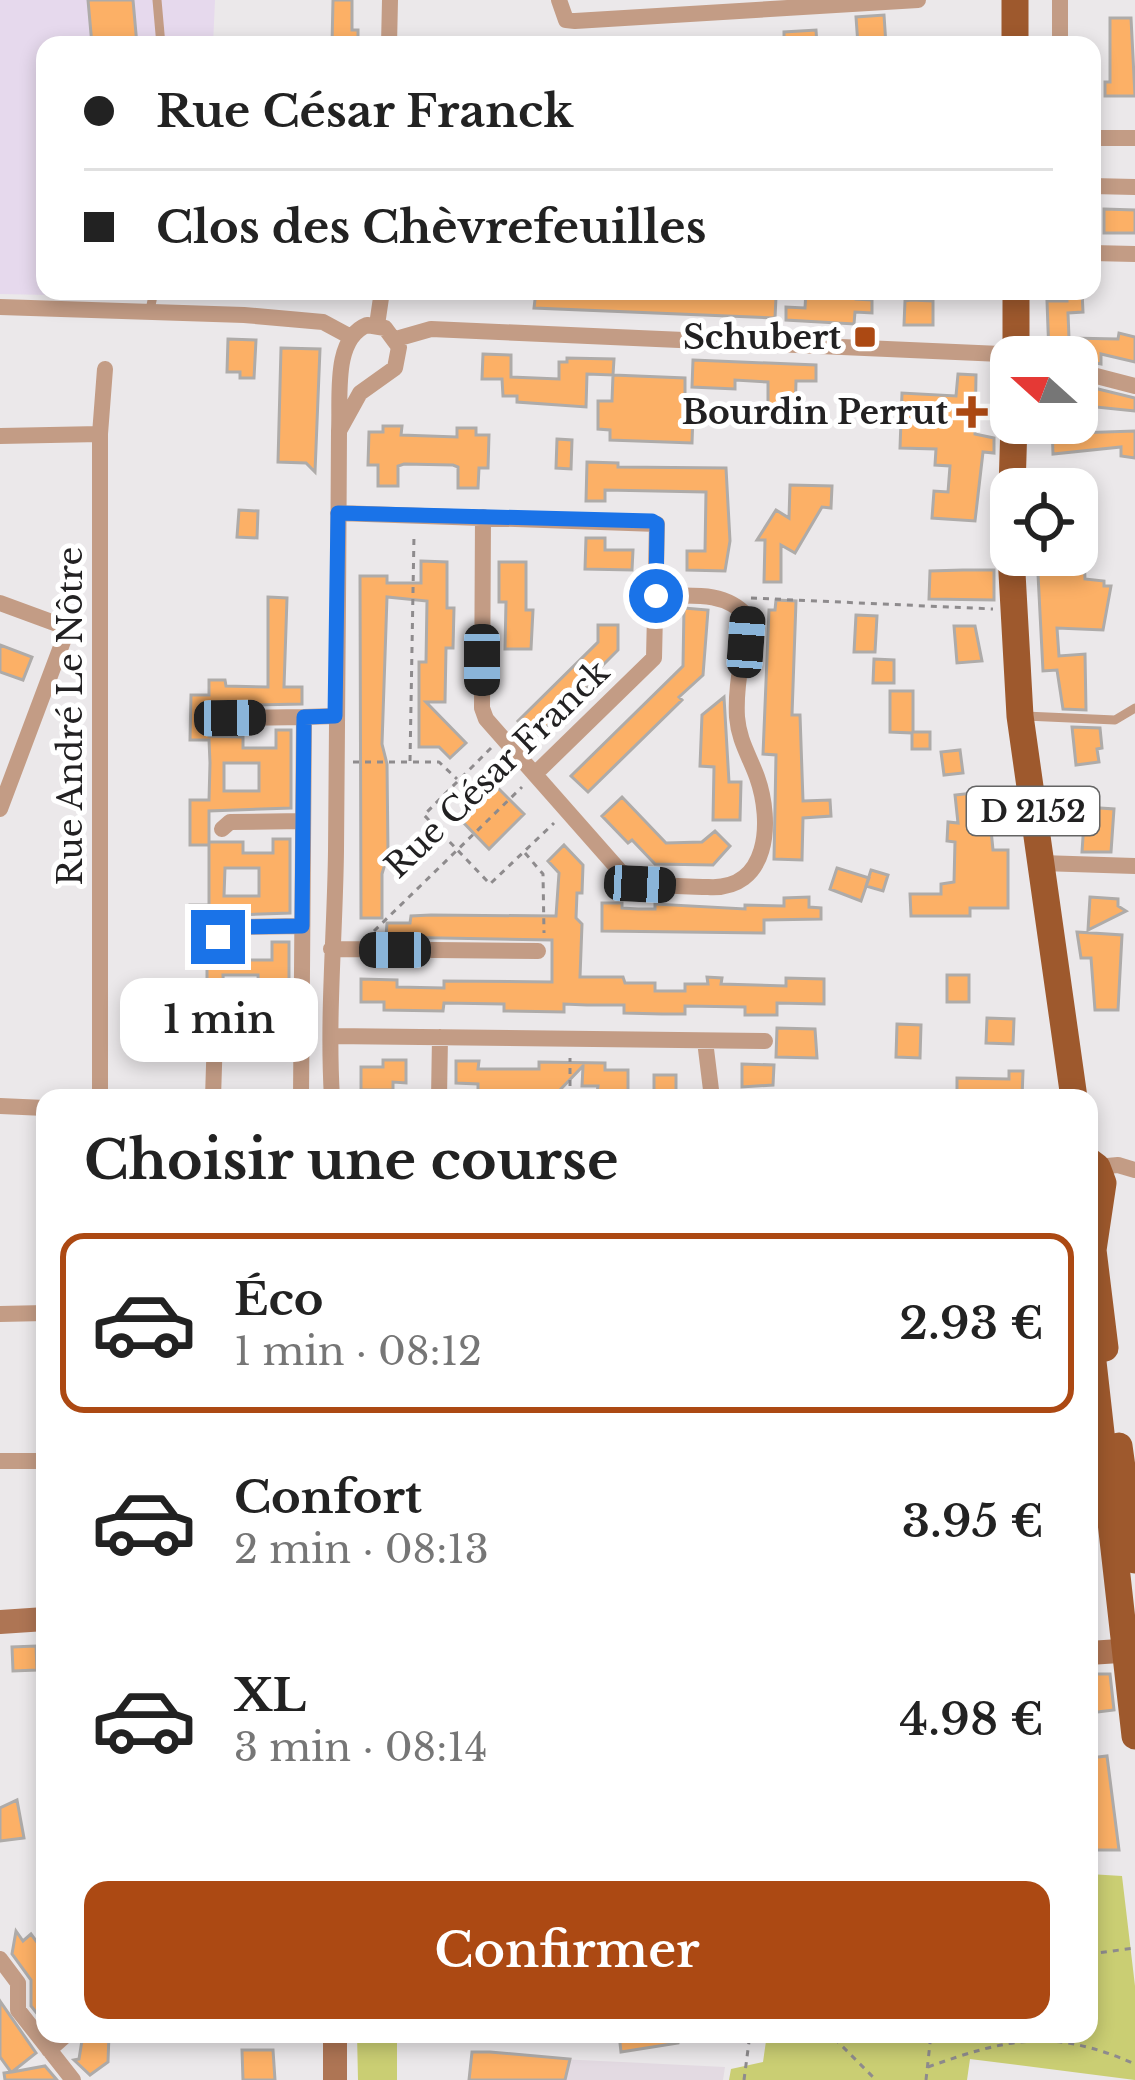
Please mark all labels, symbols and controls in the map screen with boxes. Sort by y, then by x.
text: Rue César Franck [156,83,573,139]
text: Clos des Chèvrefeuilles [156,199,707,255]
place label: Schubert [683,317,841,358]
marker: Schubert [852,324,878,350]
north arrow [990,336,1098,444]
map controls [990,336,1098,576]
place label: Bourdin Perrut [682,392,948,433]
marker: Bourdin Perrut [959,399,985,425]
button: locate [990,468,1098,576]
street label: Rue André Le Nôtre [50,547,91,885]
route start [629,569,683,623]
car [726,605,766,679]
car [464,624,500,696]
street label: Rue César Franck [376,651,618,887]
car [194,699,266,737]
road number: D 2152 [967,787,1099,835]
car [603,864,677,904]
route end [191,910,245,964]
car [359,932,431,968]
callout: 1 min [119,979,317,1063]
text: 1 min [163,995,275,1044]
text: Choisir une course [84,1127,619,1194]
icon: car [90,1269,198,1377]
text: Éco [234,1271,323,1327]
text: 2.93 € [899,1295,1044,1351]
text: 1 min · 08:12 [234,1327,482,1376]
icon: car [90,1467,198,1575]
text: Confort [234,1469,422,1525]
text: 3.95 € [902,1493,1044,1549]
text: 2 min · 08:13 [234,1525,489,1574]
icon: car [90,1665,198,1773]
text: XL [234,1667,306,1723]
text: 4.98 € [899,1691,1044,1747]
text: 3 min · 08:14 [234,1723,488,1772]
button: Confirmer [84,1881,1050,2019]

